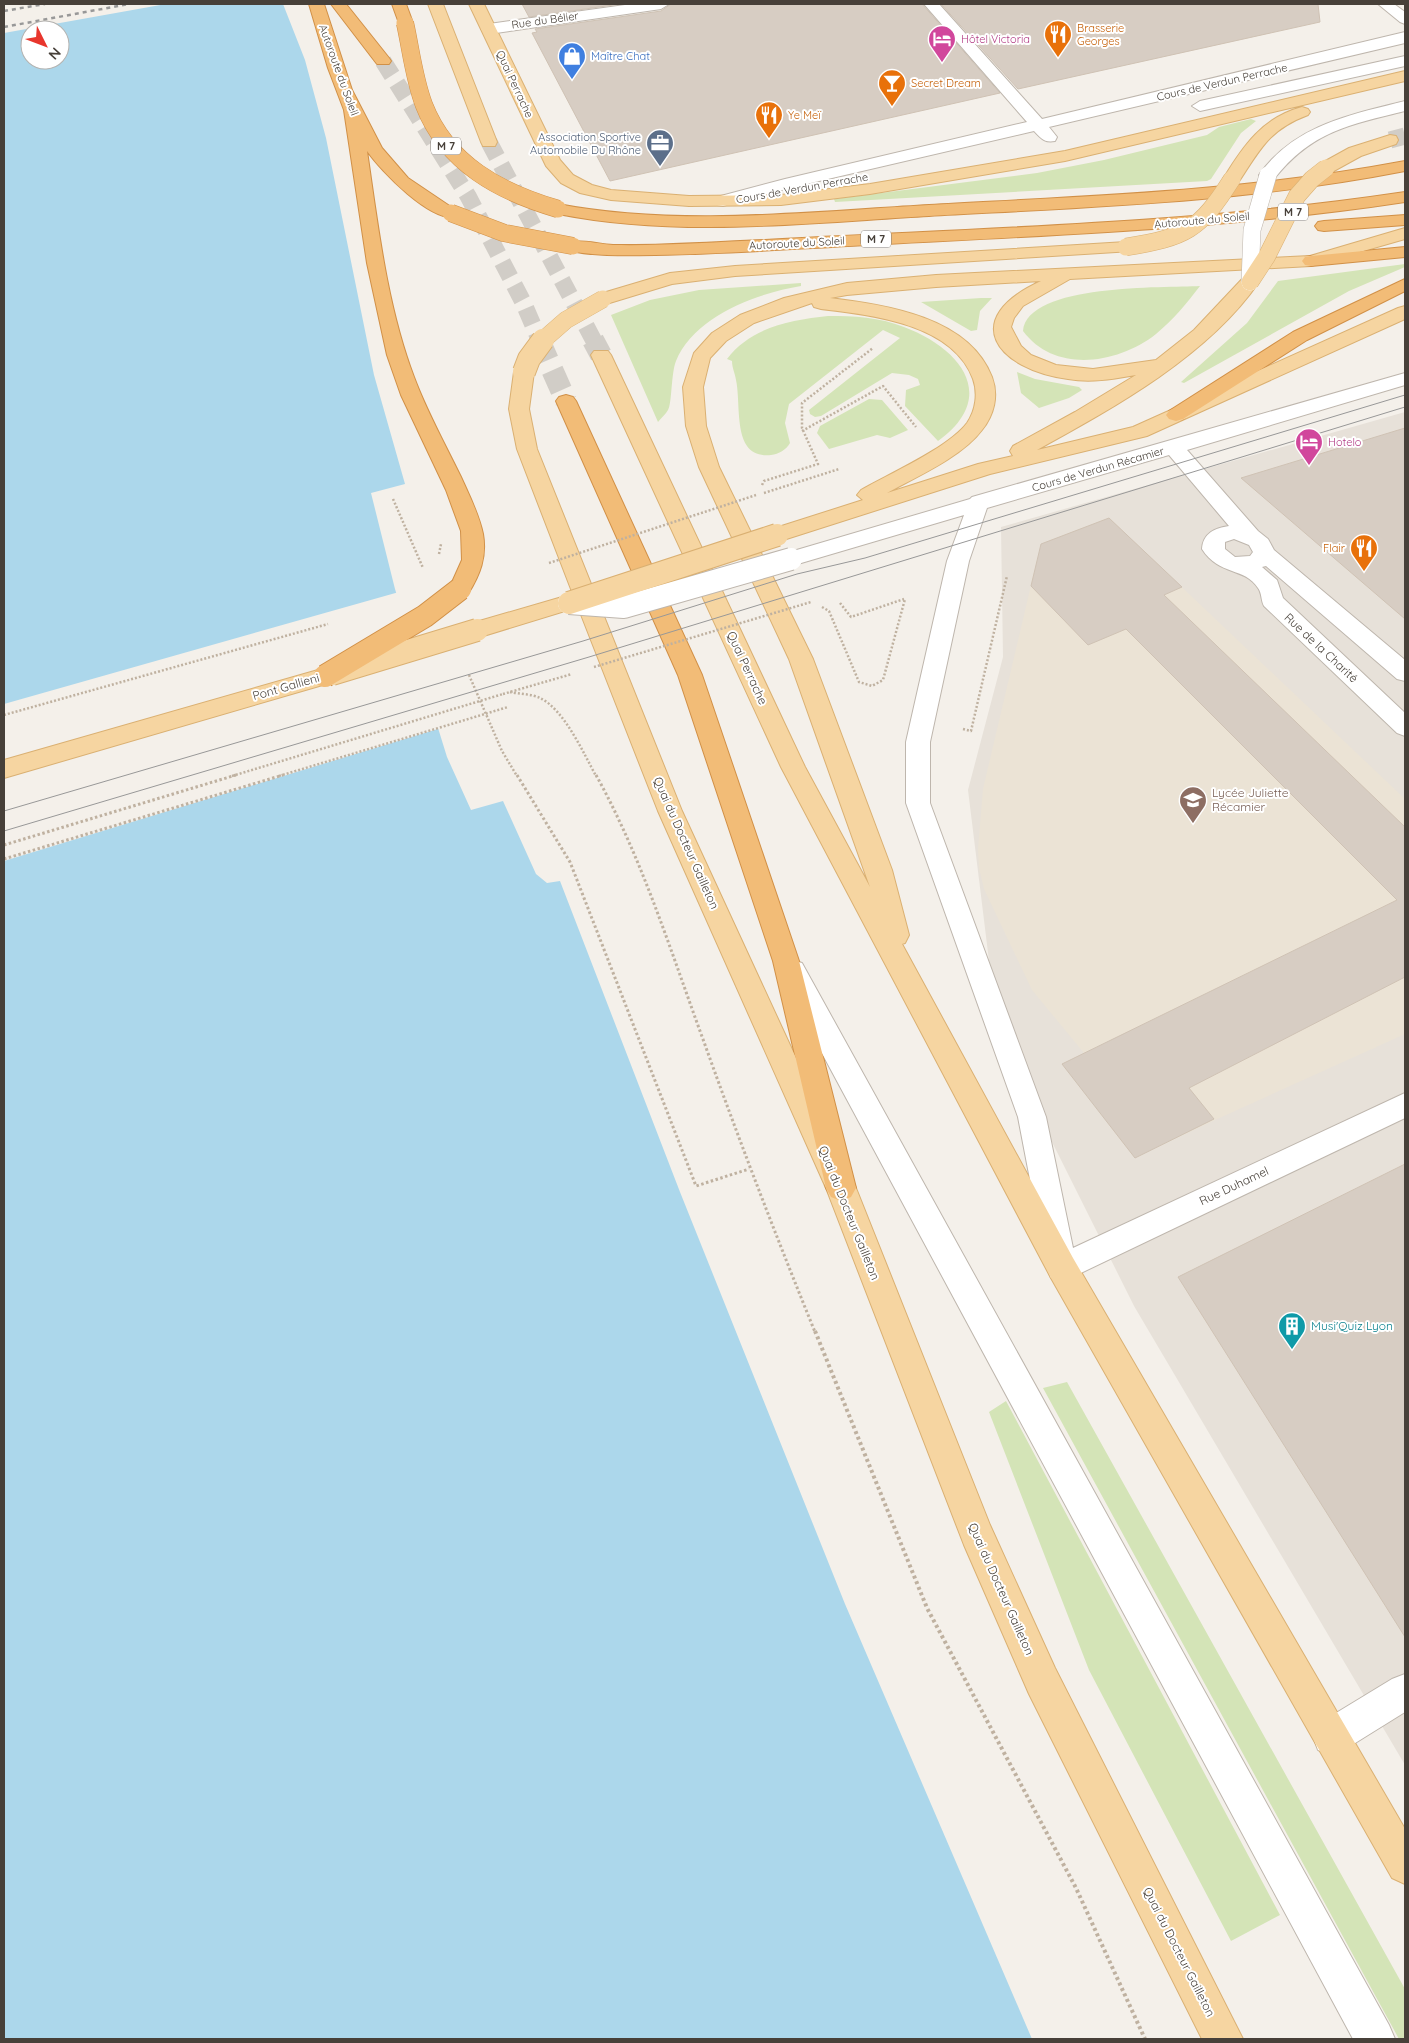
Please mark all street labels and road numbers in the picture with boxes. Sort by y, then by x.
street label: Rue du Bélier [511,8,580,32]
street label: Autoroute du Soleil [316,23,362,117]
street label: Quai Perrache [493,48,537,120]
street label: Cours de Verdun Perrache [1155,60,1289,104]
road number: M 7 [431,138,461,154]
street label: Cours de Verdun Perrache [735,169,869,207]
road number: M 7 [1278,203,1308,220]
street label: Autoroute du Soleil [1154,209,1250,231]
road number: M 7 [861,230,891,248]
street label: Autoroute du Soleil [749,234,845,252]
street label: Cours de Verdun Récamier [1030,443,1166,495]
street label: Rue de la Charité [1281,610,1361,686]
street label: Quai Perrache [724,629,771,707]
street label: Pont Gallieni [251,670,321,703]
street label: Quai du Docteur Gailleton [650,774,722,911]
street label: Quai du Docteur Gailleton [816,1144,883,1282]
street label: Rue Duhamel [1197,1163,1271,1208]
street label: Quai du Docteur Gailleton [965,1520,1037,1657]
street label: Quai du Docteur Gailleton [1140,1885,1219,2019]

